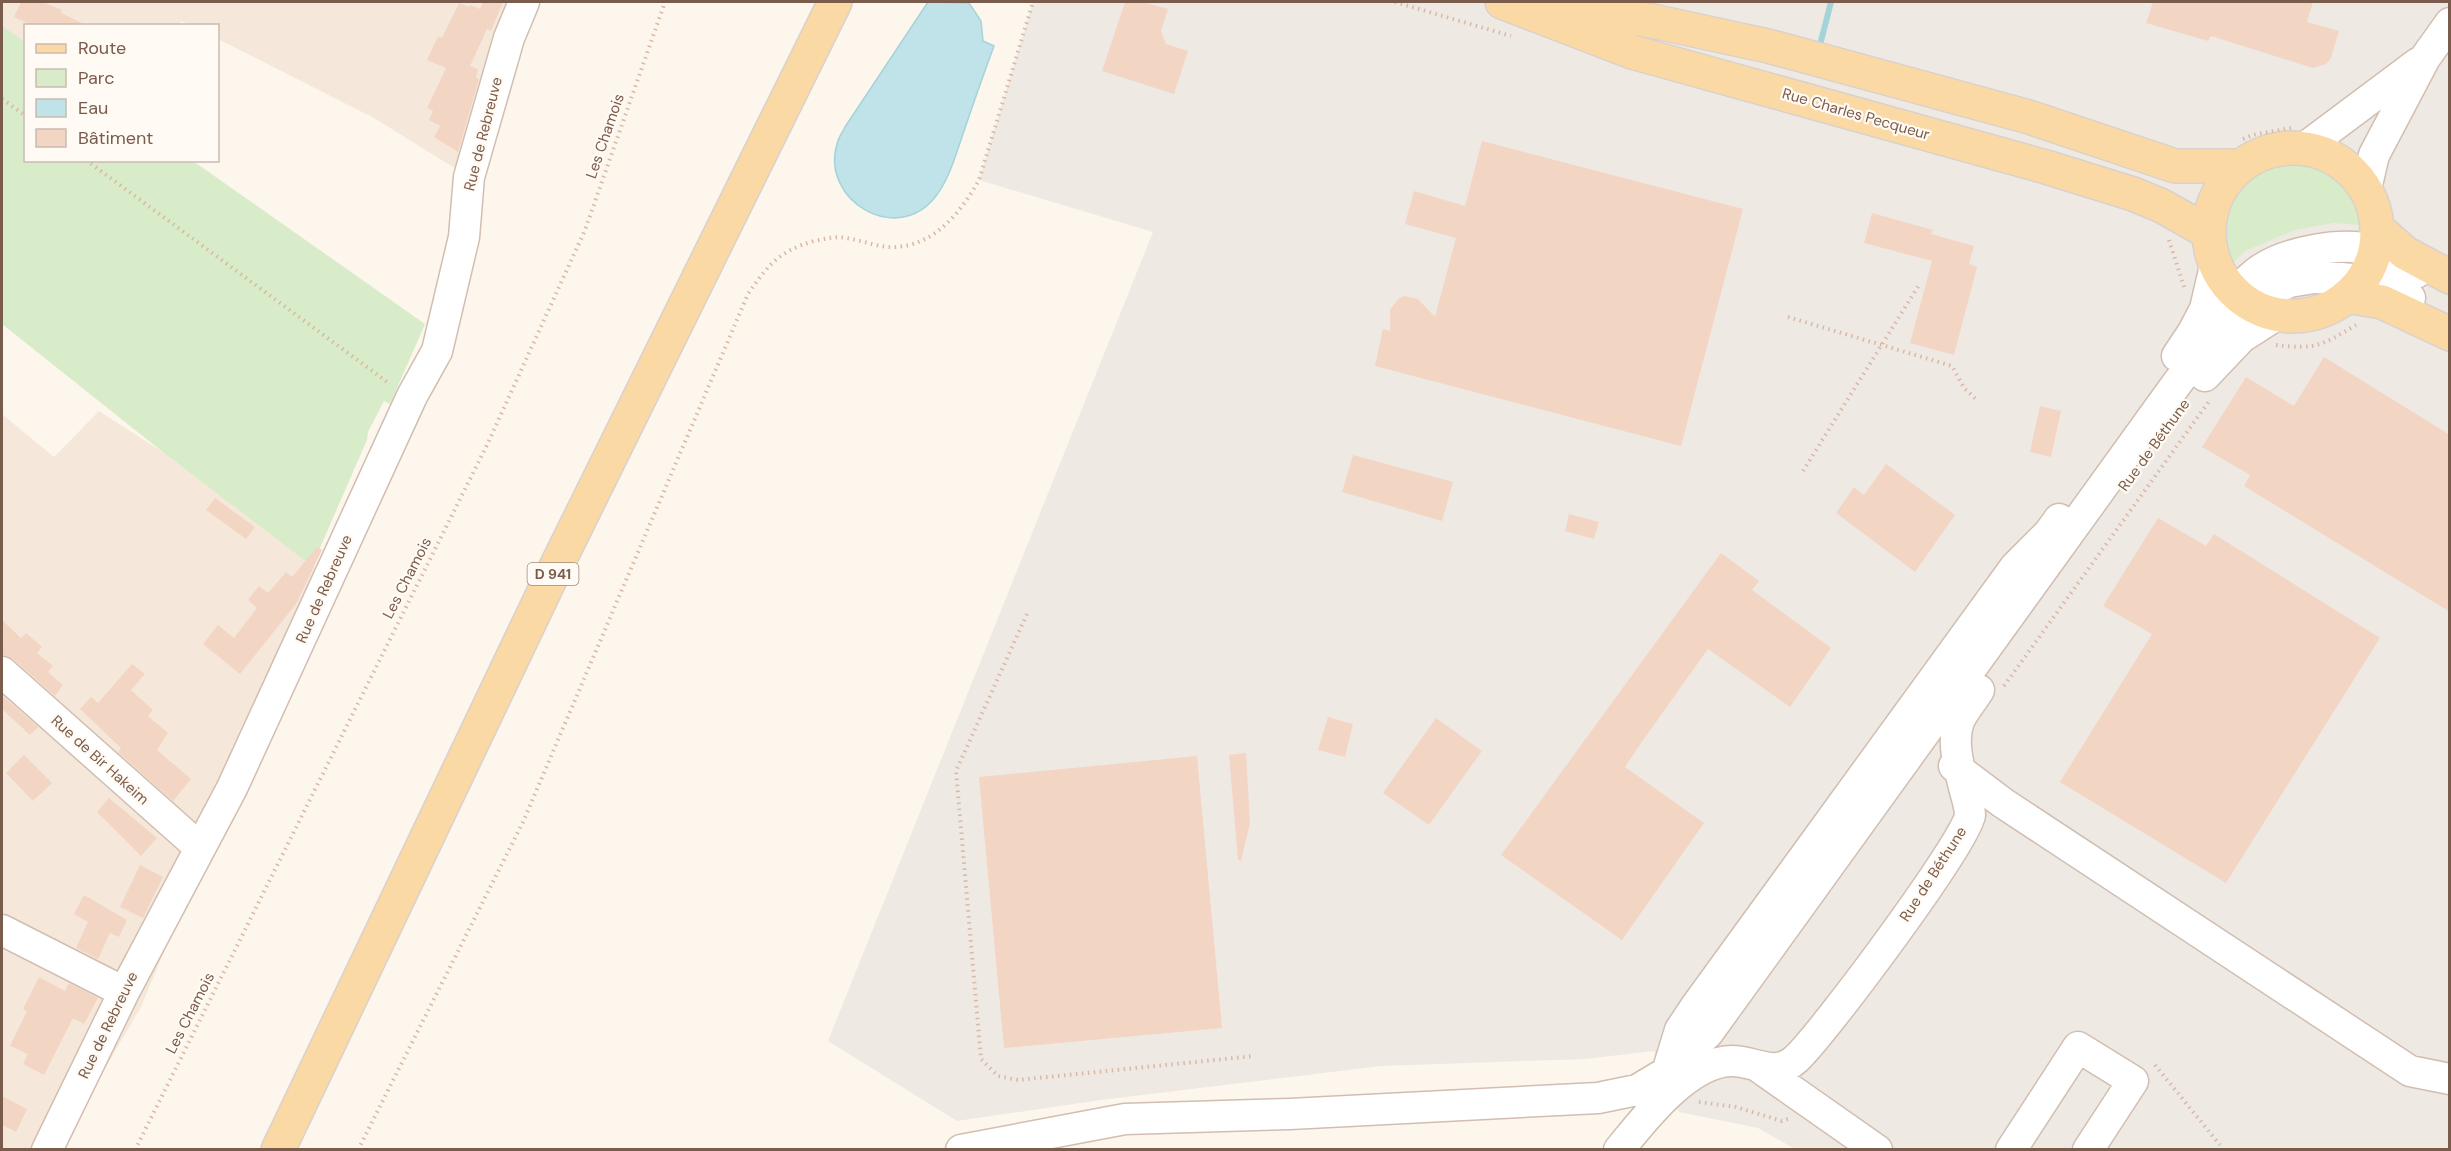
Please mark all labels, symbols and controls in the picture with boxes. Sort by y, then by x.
legend [24,24,219,162]
text: Route [78,36,126,60]
text: Parc [78,66,114,90]
street label: Rue de Rebreuve [459,75,507,193]
street label: Rue Charles Pecqueur [1780,83,1932,145]
street label: Les Chamois [581,91,629,181]
text: Eau [78,96,108,120]
text: Bâtiment [78,126,153,150]
street label: Rue de Béthune [2114,395,2194,495]
street label: Rue de Rebreuve [291,532,357,646]
street label: Les Chamois [378,534,436,622]
road number: D 941 [528,563,578,585]
street label: Rue de Bir Hakeim [47,711,153,809]
street label: Rue de Béthune [1895,823,1971,925]
street label: Rue de Rebreuve [73,968,143,1082]
street label: Les Chamois [161,969,219,1057]

